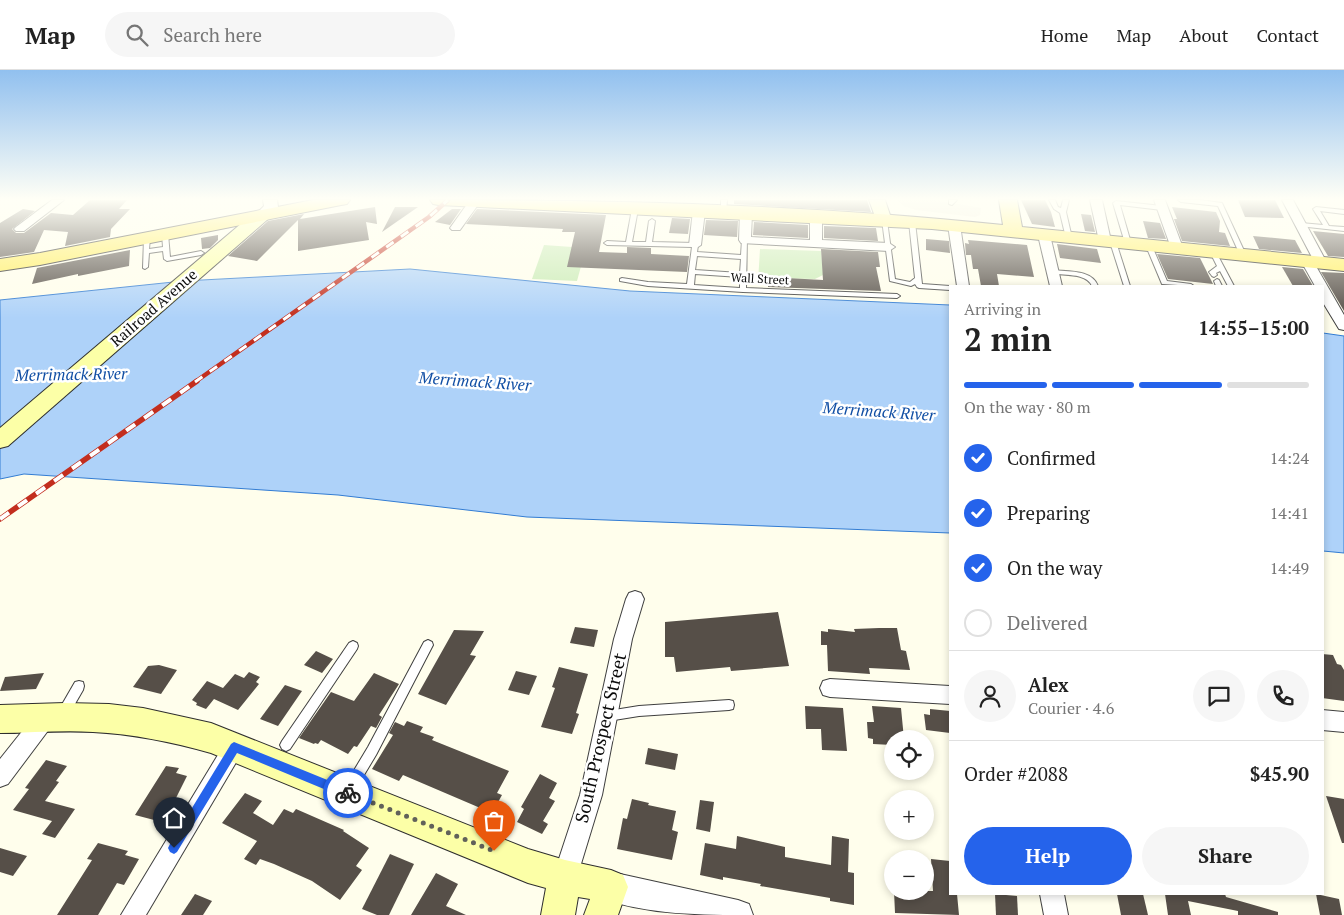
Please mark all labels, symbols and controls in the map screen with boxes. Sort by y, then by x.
search box [105,12,455,57]
text: Map [25,19,75,51]
icon: search [123,21,151,49]
text: Search here [163,22,262,47]
text: Home [1041,23,1088,47]
text: Map [1116,23,1151,47]
text: About [1179,23,1228,47]
text: Contact [1256,23,1319,47]
street label: Railroad Avenue [106,264,201,350]
street label: Wall Street [730,269,790,288]
text: Arriving in [964,298,1041,320]
text: 14:55–15:00 [1198,315,1309,340]
text: 2 min [964,318,1052,360]
water label: Merrimack River [14,362,128,386]
water label: Merrimack River [417,366,533,396]
water label: Merrimack River [821,396,937,426]
text: On the way · 80 m [964,396,1091,418]
icon: check [964,444,992,472]
text: Confirmed [1007,445,1096,470]
text: 14:24 [1270,447,1309,469]
icon: check [964,499,992,527]
text: Preparing [1007,500,1090,525]
text: 14:41 [1270,502,1309,524]
icon: check [964,554,992,582]
text: On the way [1007,555,1102,580]
text: 14:49 [1270,557,1309,579]
text: Delivered [1007,610,1088,635]
street label: South Prospect Street [569,650,631,825]
button: person [964,670,1016,722]
button: chat [1193,670,1245,722]
button: phone [1257,670,1309,722]
text: Alex [1028,672,1069,697]
text: Courier · 4.6 [1028,697,1114,719]
map controls [884,730,934,900]
button: locate [884,730,934,780]
text: Order #2088 [964,761,1068,786]
text: $45.90 [1250,761,1309,786]
courier [323,768,373,818]
icon: bike [334,779,362,807]
button: + [884,790,934,840]
pin [153,797,195,848]
pin [473,800,515,851]
icon: home [160,804,188,832]
icon: bag [480,807,508,835]
button: Help [964,827,1132,885]
button: Share [1142,827,1309,885]
button: − [884,850,934,900]

